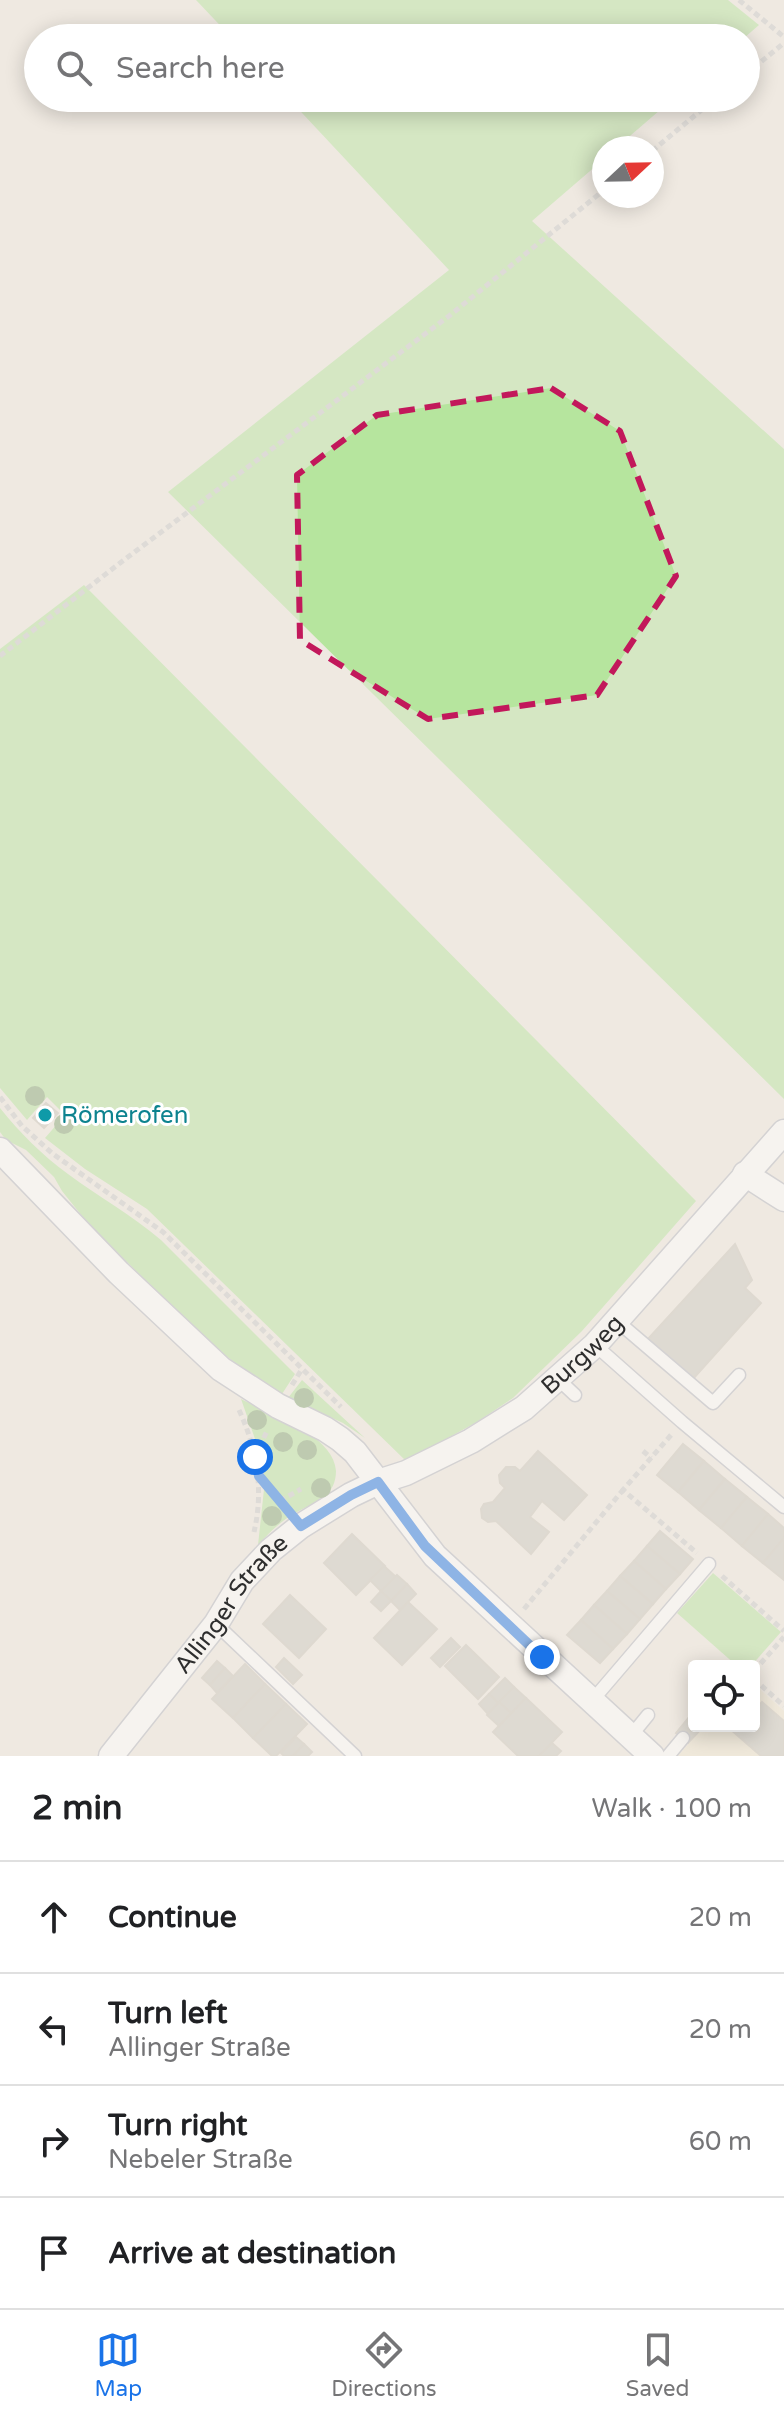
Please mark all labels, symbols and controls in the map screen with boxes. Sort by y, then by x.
search box [24,24,760,112]
icon: search [52,46,96,90]
text: Search here [116,50,285,87]
north arrow [592,136,664,208]
place label: Römerofen [61,1101,188,1130]
marker: Römerofen [36,1106,54,1124]
street label: Burgweg [535,1309,630,1401]
route start [237,1439,273,1475]
street label: Allinger Straße [168,1528,294,1680]
route end [524,1639,560,1675]
map controls [688,1660,760,1732]
button: locate [688,1660,760,1732]
text: 2 min [32,1788,123,1829]
text: Walk · 100 m [592,1793,752,1824]
icon: ahead [32,1895,76,1939]
text: Continue [108,1899,237,1936]
text: 20 m [689,1902,752,1933]
text: Turn left [108,1995,227,2032]
icon: left [32,2007,76,2051]
text: 20 m [689,2014,752,2045]
text: Allinger Straße [108,2032,291,2063]
text: Turn right [108,2107,248,2144]
icon: right [32,2119,76,2163]
text: 60 m [689,2126,752,2157]
text: Nebeler Straße [108,2144,293,2175]
icon: arrive [32,2231,76,2275]
text: Arrive at destination [108,2235,396,2272]
tab: Map [95,2328,142,2402]
tab: Directions [331,2328,437,2402]
tab: Saved [626,2328,689,2402]

